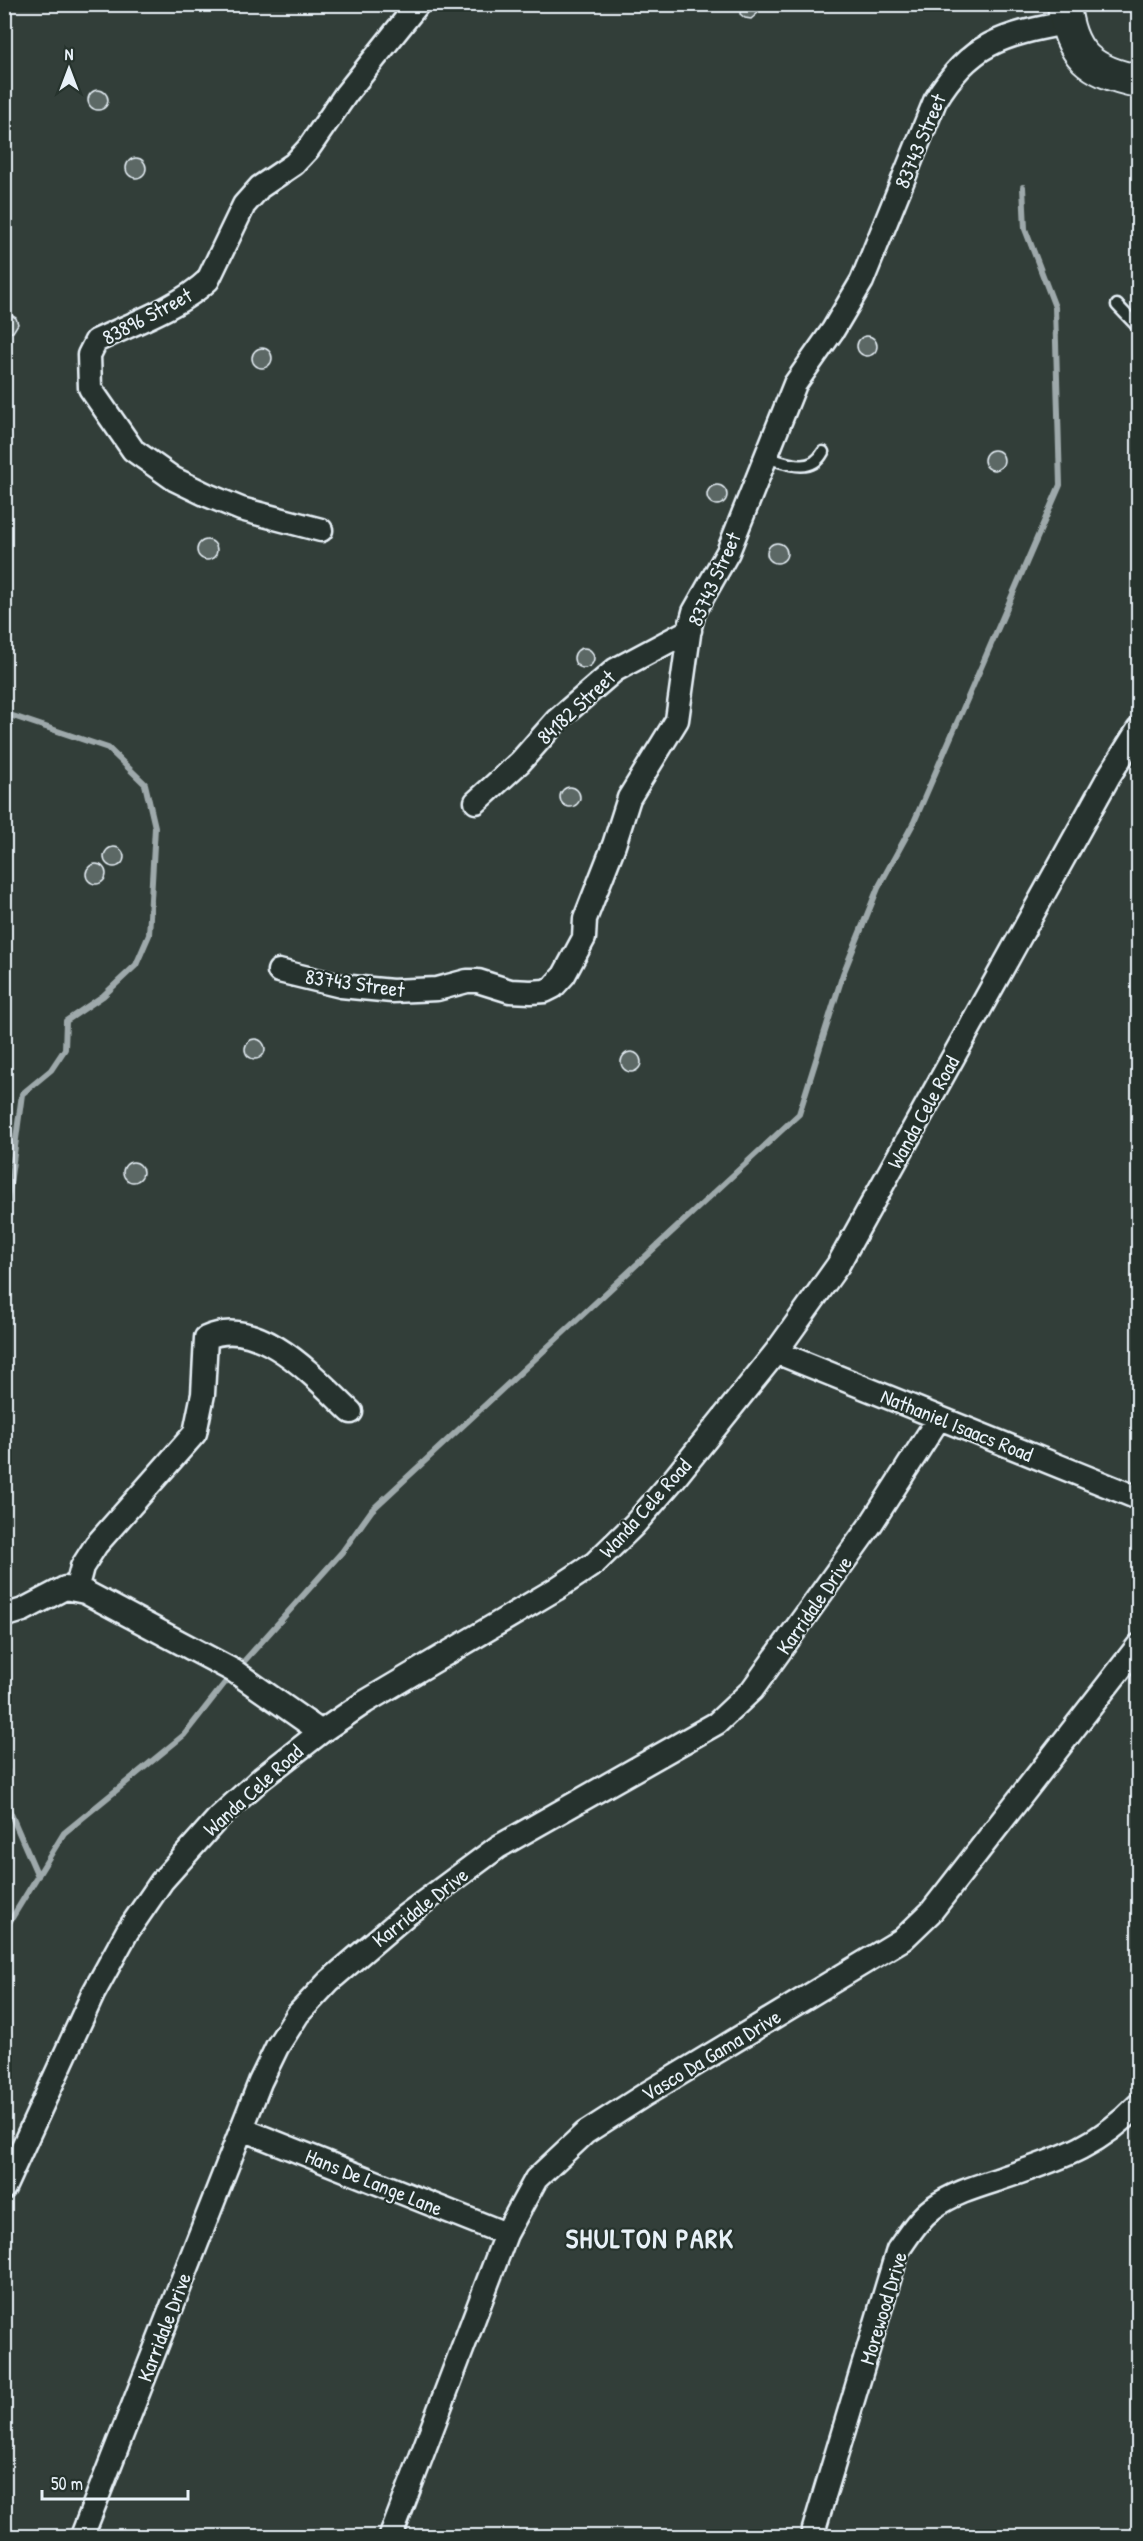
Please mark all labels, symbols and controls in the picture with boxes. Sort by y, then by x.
north arrow [39,39,99,99]
text: N [65,43,74,65]
street label: 83743 Street [887,89,953,193]
street label: 83896 Street [97,280,197,352]
street label: 83743 Street [680,527,748,631]
street label: 84182 Street [531,663,622,751]
street label: 83743 Street [304,962,407,1004]
street label: Wanda Cele Road [880,1050,966,1174]
street label: Nathaniel Isaacs Road [877,1381,1037,1469]
street label: Wanda Cele Road [592,1452,698,1564]
street label: Karridale Drive [769,1550,859,1660]
street label: Wanda Cele Road [197,1737,309,1843]
street label: Karridale Drive [366,1860,474,1954]
street label: Vasco Da Gama Drive [636,2002,786,2108]
street label: Hans De Lange Lane [301,2141,447,2223]
district label: SHULTON PARK [566,2220,734,2256]
street label: Morewood Drive [852,2248,914,2368]
street label: Karridale Drive [130,2268,198,2386]
scale bar [42,2463,188,2501]
text: 50 m [51,2471,83,2496]

